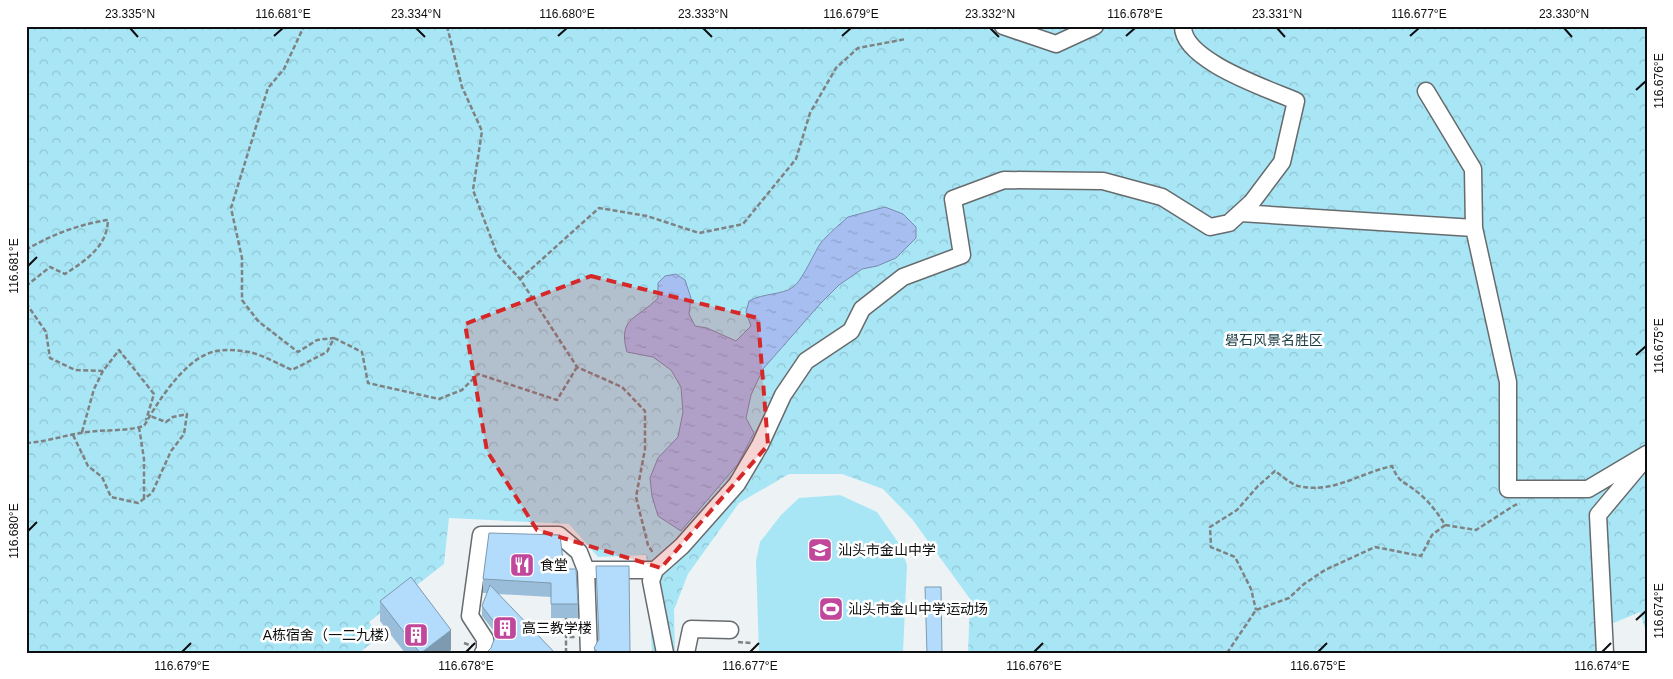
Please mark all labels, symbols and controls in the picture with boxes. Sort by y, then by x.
text: 23.335°N [105,7,155,21]
text: 116.681°E [255,7,311,21]
text: 23.334°N [391,7,441,21]
text: 116.680°E [539,7,595,21]
text: 23.333°N [678,7,728,21]
text: 116.679°E [823,7,879,21]
text: 23.332°N [965,7,1015,21]
text: 116.678°E [1107,7,1163,21]
text: 23.331°N [1252,7,1302,21]
text: 116.677°E [1391,7,1447,21]
text: 23.330°N [1539,7,1589,21]
text: 116.676°E [1652,53,1666,109]
text: 116.681°E [7,238,21,294]
text: 116.675°E [1652,318,1666,374]
park label: 礐石风景名胜区 [1225,332,1323,348]
text: 116.680°E [7,503,21,559]
school or university icon: 汕头市金山中学 [807,537,833,563]
place label: 汕头市金山中学 [838,542,936,558]
restaurant icon: 食堂 [509,552,535,578]
place label: 食堂 [540,557,568,573]
text: 116.674°E [1652,583,1666,639]
sports icon: 汕头市金山中学运动场 [818,596,844,622]
place label: 汕头市金山中学运动场 [848,601,988,617]
building icon: 高三教学楼 [492,615,518,641]
place label: 高三教学楼 [522,620,592,636]
building icon: A栋宿舍（一二九楼） [403,622,429,648]
place label: A栋宿舍（一二九楼） [263,627,398,643]
text: 116.679°E [154,659,210,673]
text: 116.678°E [438,659,494,673]
text: 116.677°E [722,659,778,673]
text: 116.676°E [1006,659,1062,673]
text: 116.675°E [1290,659,1346,673]
text: 116.674°E [1574,659,1630,673]

